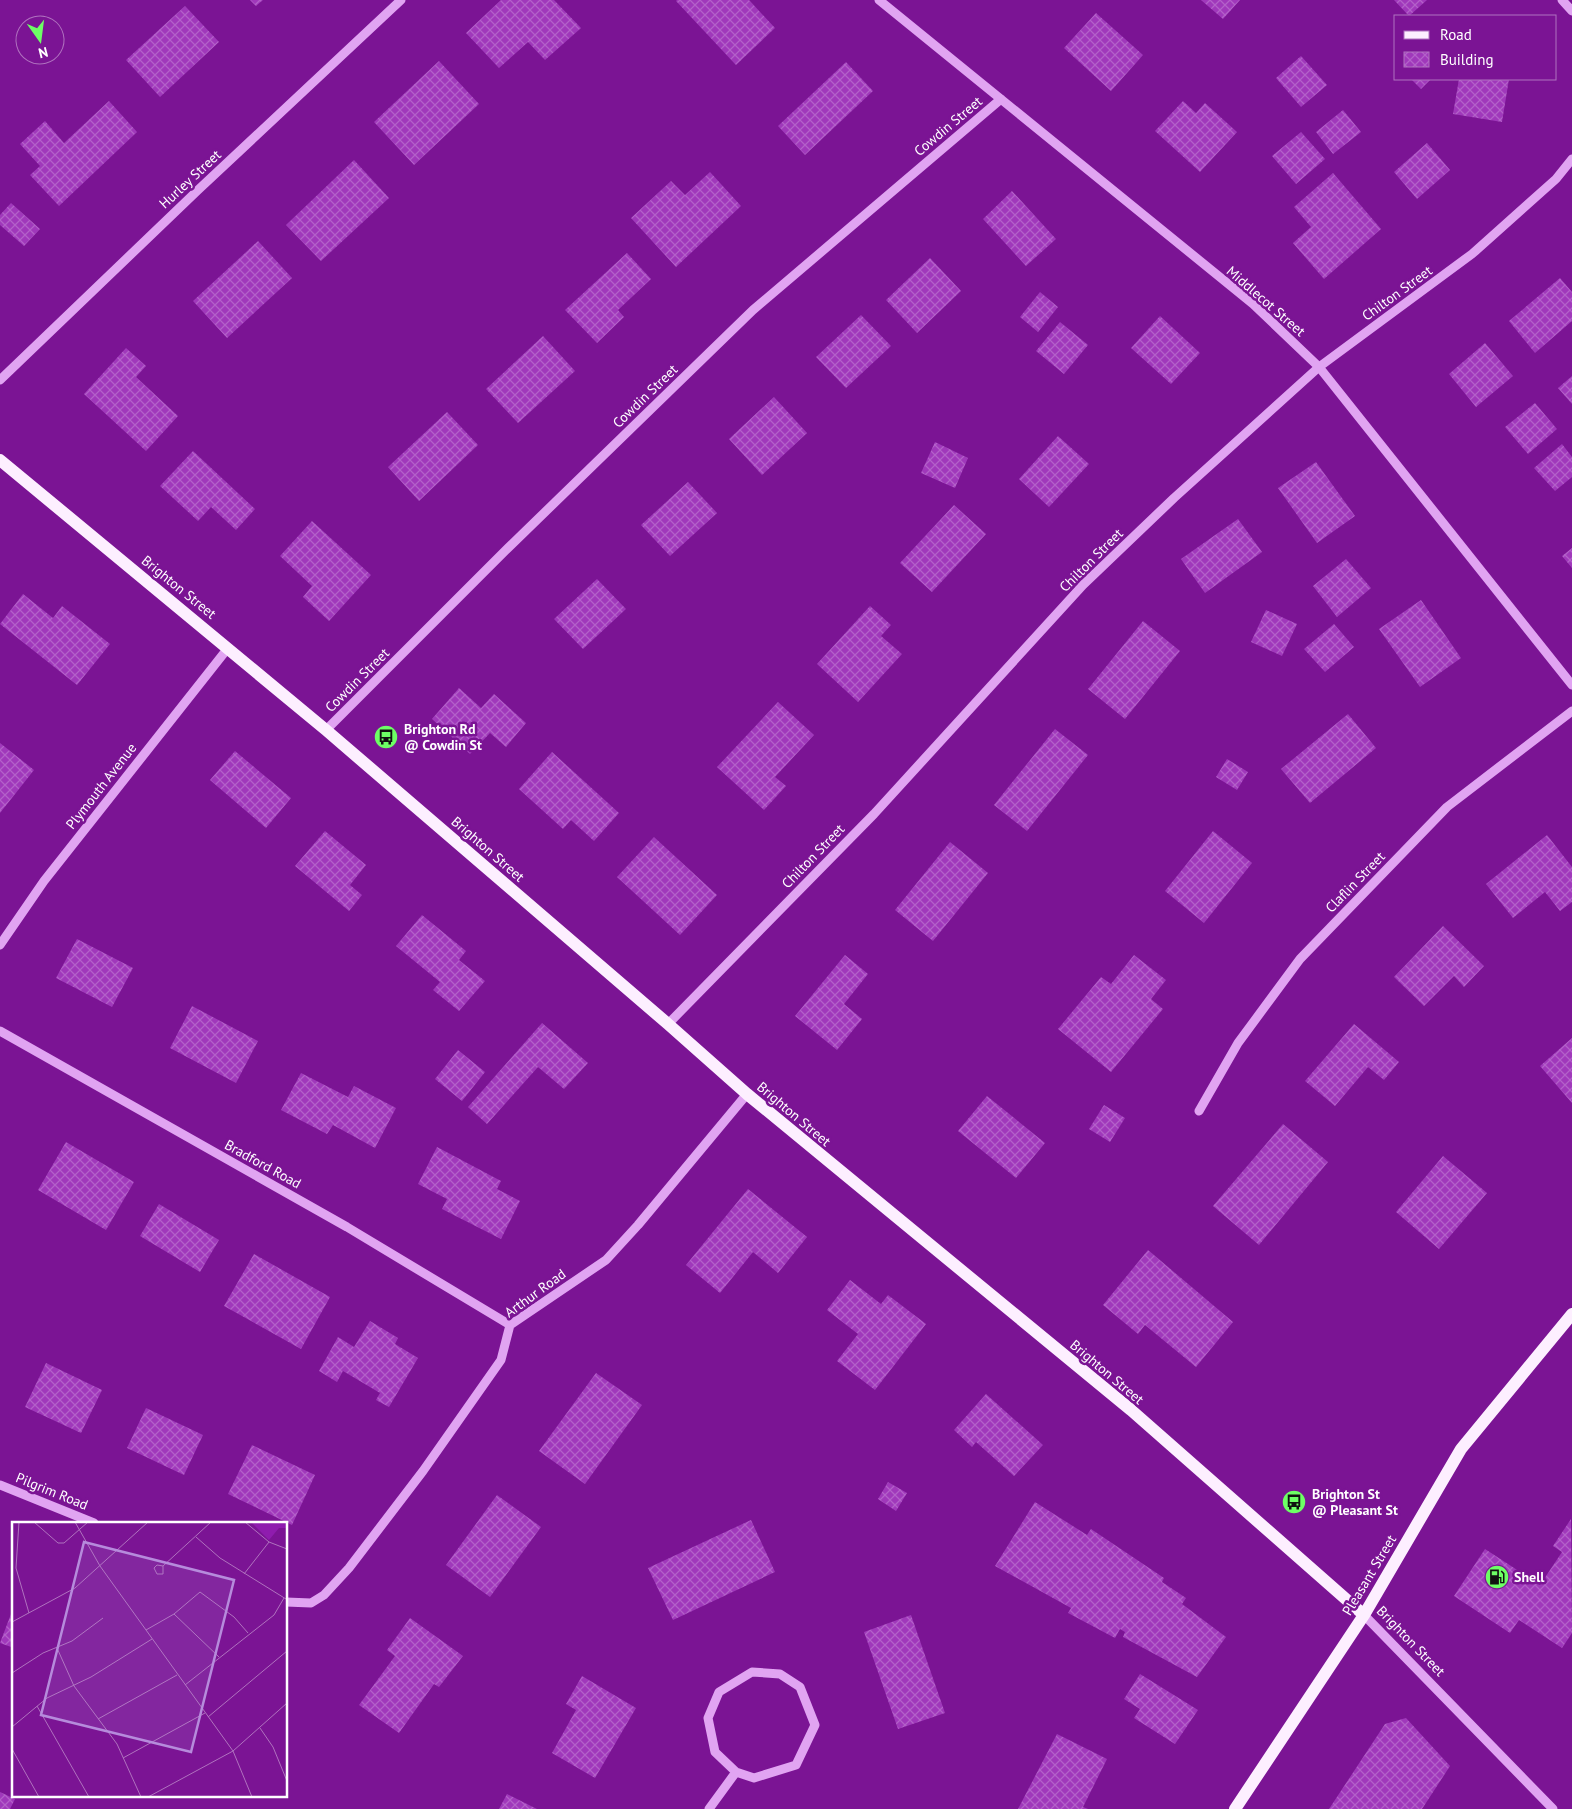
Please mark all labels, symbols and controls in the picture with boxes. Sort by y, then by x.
north arrow [15,15,65,65]
legend [1394,15,1557,80]
text: Road [1440,25,1472,44]
text: N [37,43,50,62]
text: Building [1440,50,1494,69]
street label: Cowdin Street [910,92,986,160]
street label: Hurley Street [155,146,225,212]
street label: Chilton Street [1358,261,1436,325]
street label: Middlecot Street [1223,262,1309,340]
street label: Cowdin Street [609,360,681,432]
street label: Chilton Street [1055,524,1127,596]
street label: Brighton Street [138,551,220,623]
street label: Cowdin Street [321,644,393,716]
place label: Brighton Rd @ Cowdin St [404,720,482,754]
bus stop icon: Brighton Rd @ Cowdin St [373,724,399,750]
street label: Plymouth Avenue [62,739,140,833]
street label: Brighton Street [448,812,528,886]
street label: Chilton Street [778,820,848,892]
street label: Claflin Street [1321,847,1389,916]
street label: Brighton Street [753,1078,835,1150]
street label: Bradford Road [222,1136,304,1192]
street label: Arthur Road [501,1265,569,1321]
street label: Brighton Street [1066,1336,1148,1408]
street label: Pilgrim Road [13,1468,91,1514]
place label: Brighton St @ Pleasant St [1312,1485,1398,1519]
bus stop icon: Brighton St @ Pleasant St [1281,1489,1307,1515]
inset map [12,1522,288,1796]
street label: Pleasant Street [1338,1531,1400,1619]
fuel station icon: Shell [1484,1564,1510,1590]
place label: Shell [1514,1568,1545,1586]
street label: Brighton Street [1373,1602,1449,1680]

